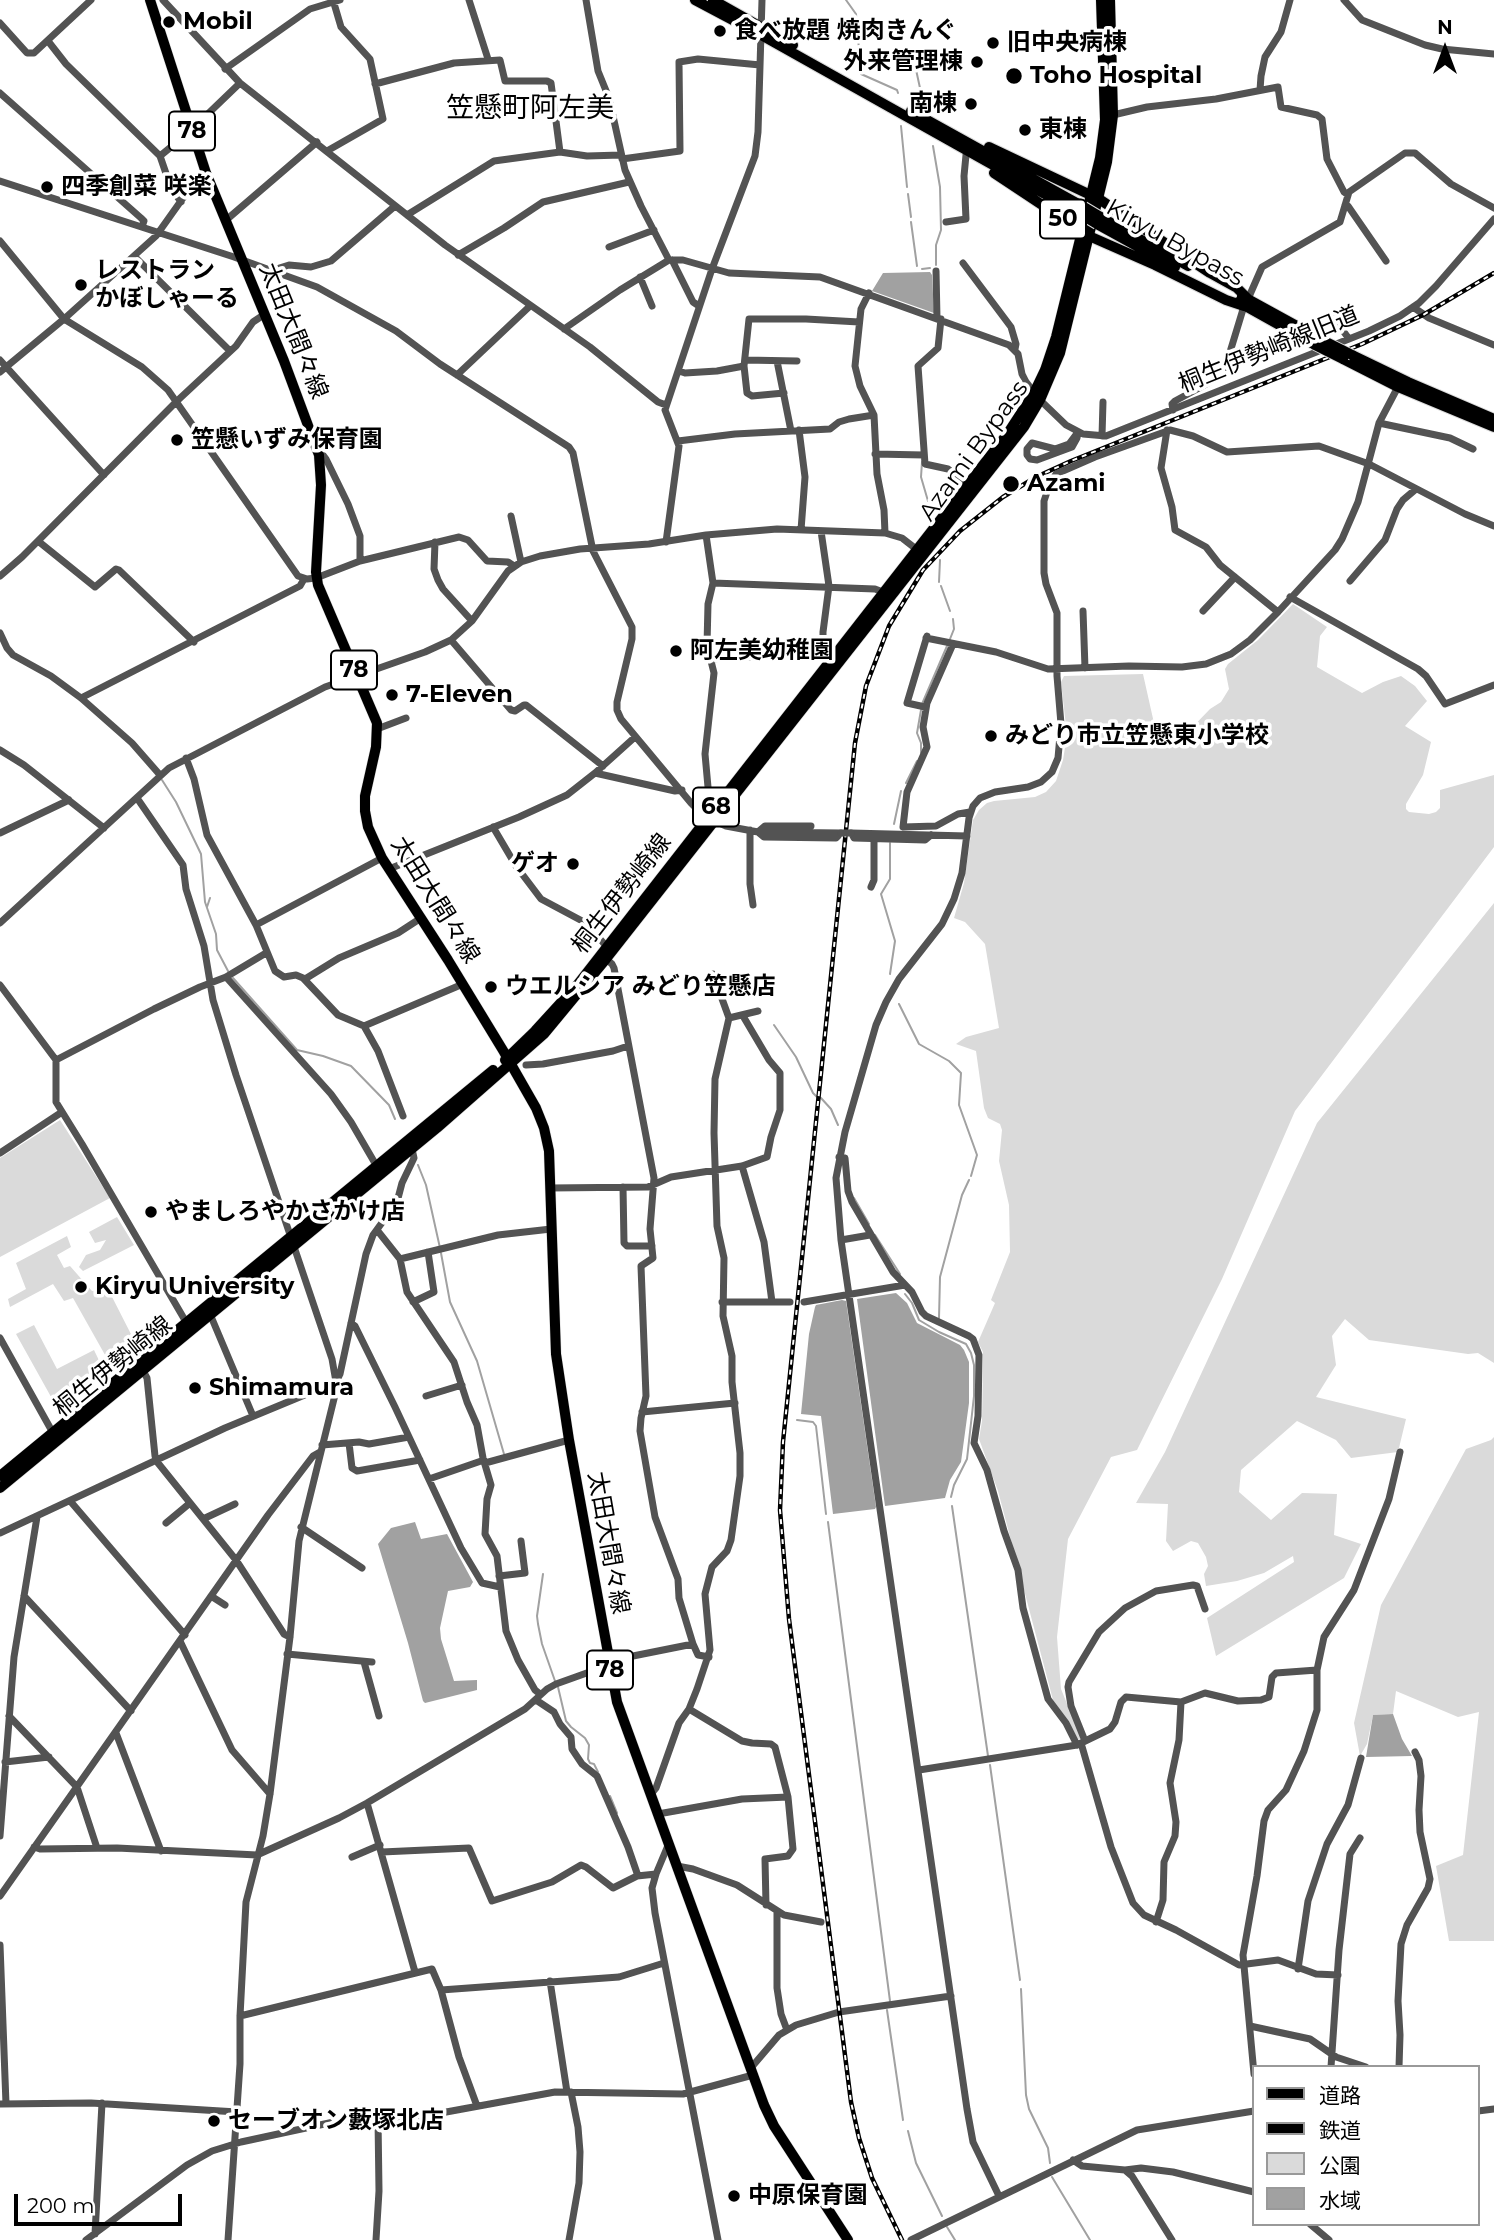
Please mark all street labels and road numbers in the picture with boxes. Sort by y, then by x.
road number: 78 [169,112,215,150]
street label: Kiryu Bypass [1101,193,1249,293]
road number: 50 [1040,200,1086,238]
street label: 太田大間々線 [253,259,333,403]
street label: 桐生伊勢崎線旧道 [1175,301,1363,399]
street label: Azami Bypass [913,375,1035,527]
road number: 78 [331,650,377,690]
road number: 68 [693,788,739,827]
street label: 桐生伊勢崎線 [566,828,678,960]
street label: 太田大間々線 [385,831,485,969]
street label: 桐生伊勢崎線 [48,1310,178,1424]
street label: 太田大間々線 [581,1470,635,1616]
road number: 78 [587,1651,633,1690]

